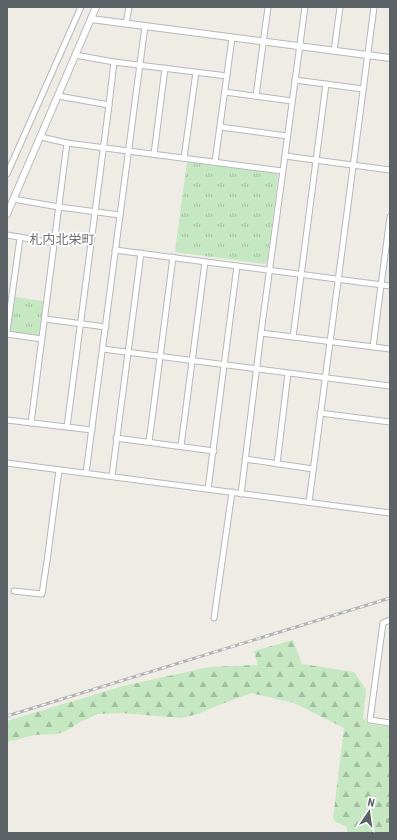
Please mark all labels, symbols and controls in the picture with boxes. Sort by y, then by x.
district label: 札内北栄町 [29,232,95,247]
north arrow [349,792,389,832]
text: N [366,796,376,810]

